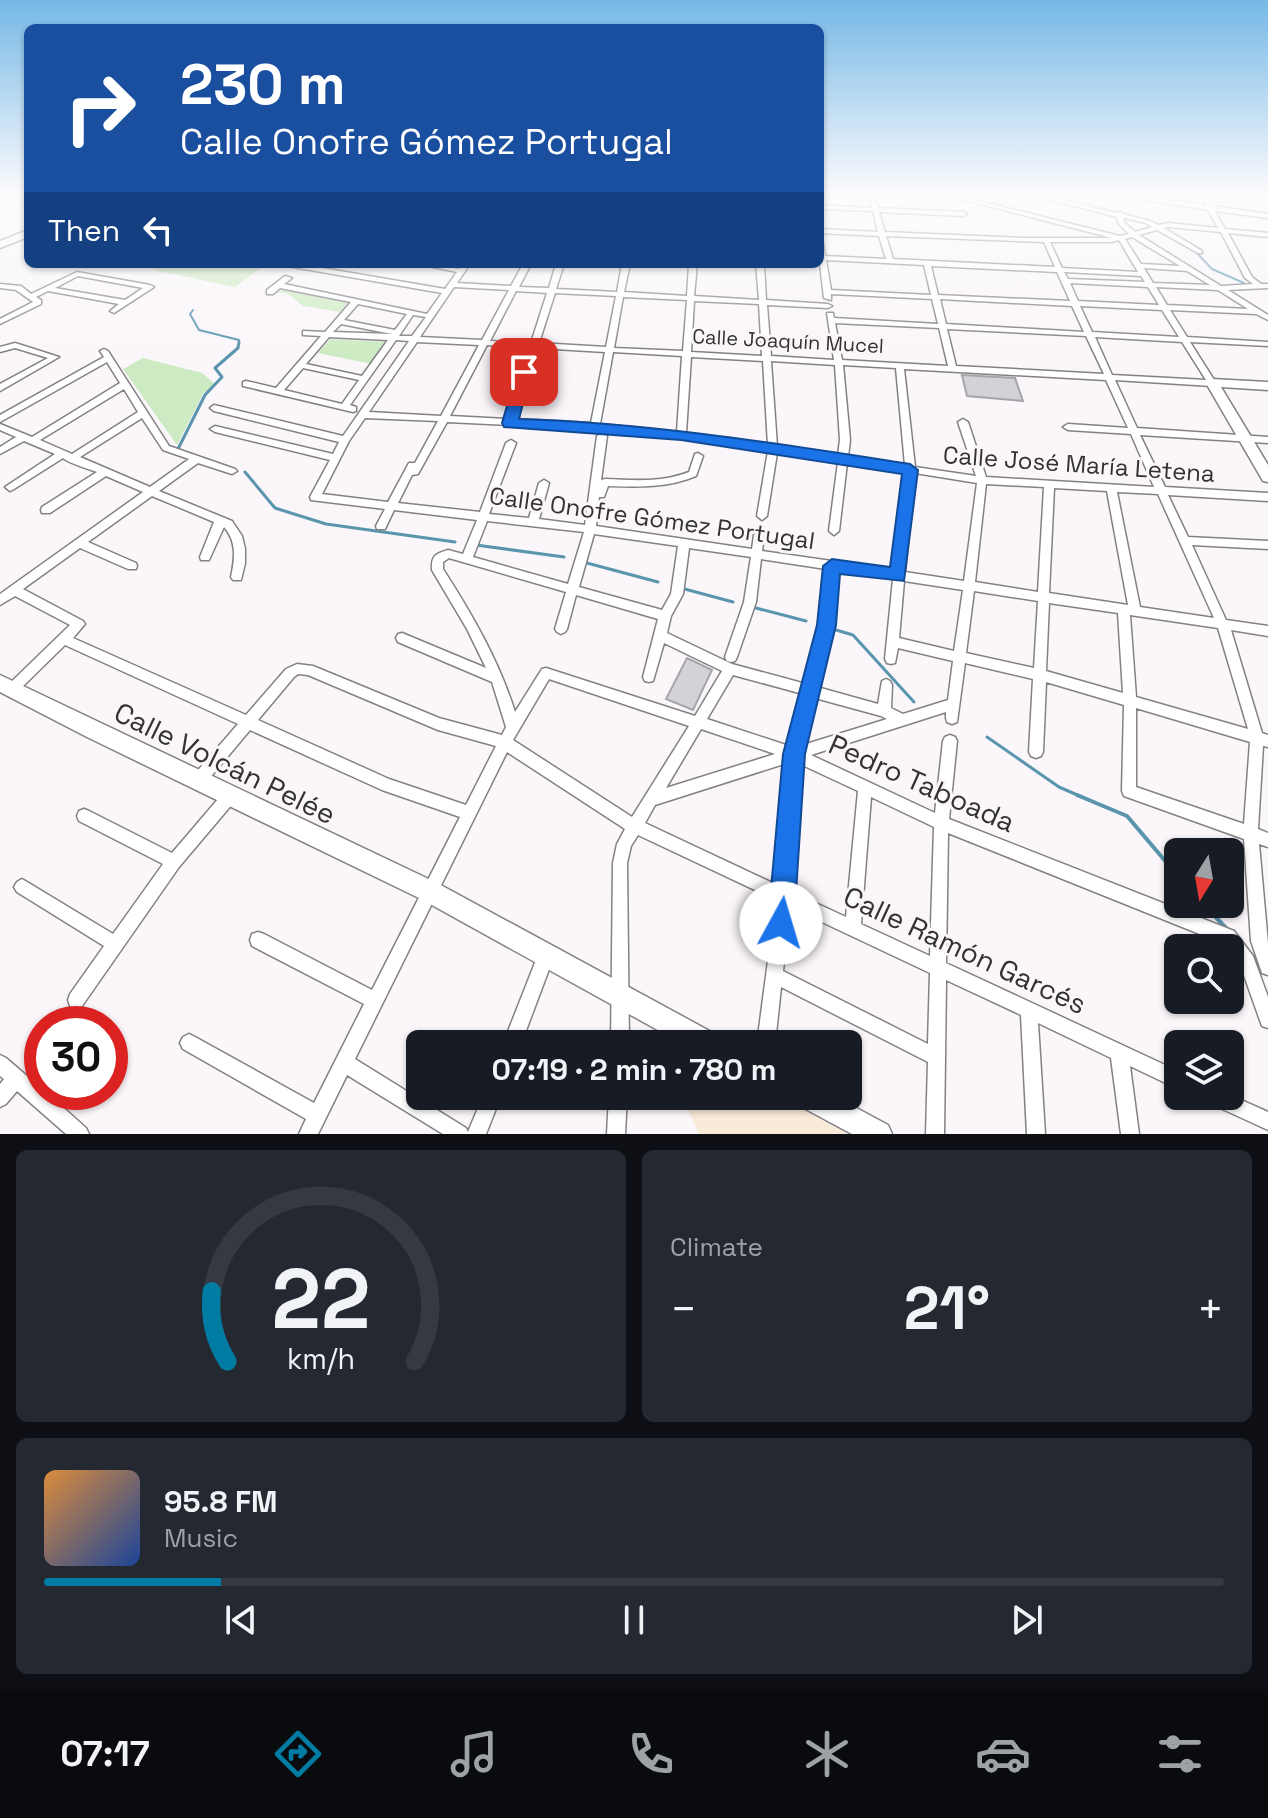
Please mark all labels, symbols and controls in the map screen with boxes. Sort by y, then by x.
text: 230 m [180,49,346,120]
icon: right [48,56,152,160]
text: Calle Onofre Gómez Portugal [180,119,673,165]
icon: left [136,208,180,252]
text: Then [48,211,120,250]
street label: Calle Joaquín Mucel [692,323,884,359]
pin [490,338,558,406]
icon: arrive [502,350,546,394]
street label: Calle José María Letena [942,439,1216,489]
street label: Calle Onofre Gómez Portugal [487,480,817,556]
street label: Calle Volcán Pelée [108,694,342,832]
street label: Pedro Taboada [823,726,1021,840]
north arrow [1164,838,1244,918]
map controls [1164,838,1244,1110]
street label: Calle Ramón Garcés [838,878,1092,1022]
position arrow [739,881,823,965]
button: search [1164,934,1244,1014]
speed limit sign: 30 [24,1006,128,1110]
button: layers [1164,1030,1244,1110]
text: 07:19 · 2 min · 780 m [492,1050,776,1089]
text: Climate [670,1230,763,1264]
text: 22 [272,1246,370,1352]
text: 21° [904,1270,990,1347]
text: − [670,1281,697,1337]
text: + [1197,1281,1224,1337]
text: km/h [287,1341,355,1377]
text: 95.8 FM [164,1482,278,1521]
text: Music [164,1521,238,1555]
icon: previous [219,1598,263,1642]
icon: pause [612,1598,656,1642]
icon: next [1005,1598,1049,1642]
icon: directions [270,1726,326,1782]
icon: music [446,1726,502,1782]
icon: phone [623,1726,679,1782]
icon: climate [799,1726,855,1782]
icon: car [975,1726,1031,1782]
icon: filters [1152,1726,1208,1782]
text: 07:17 [60,1731,150,1777]

